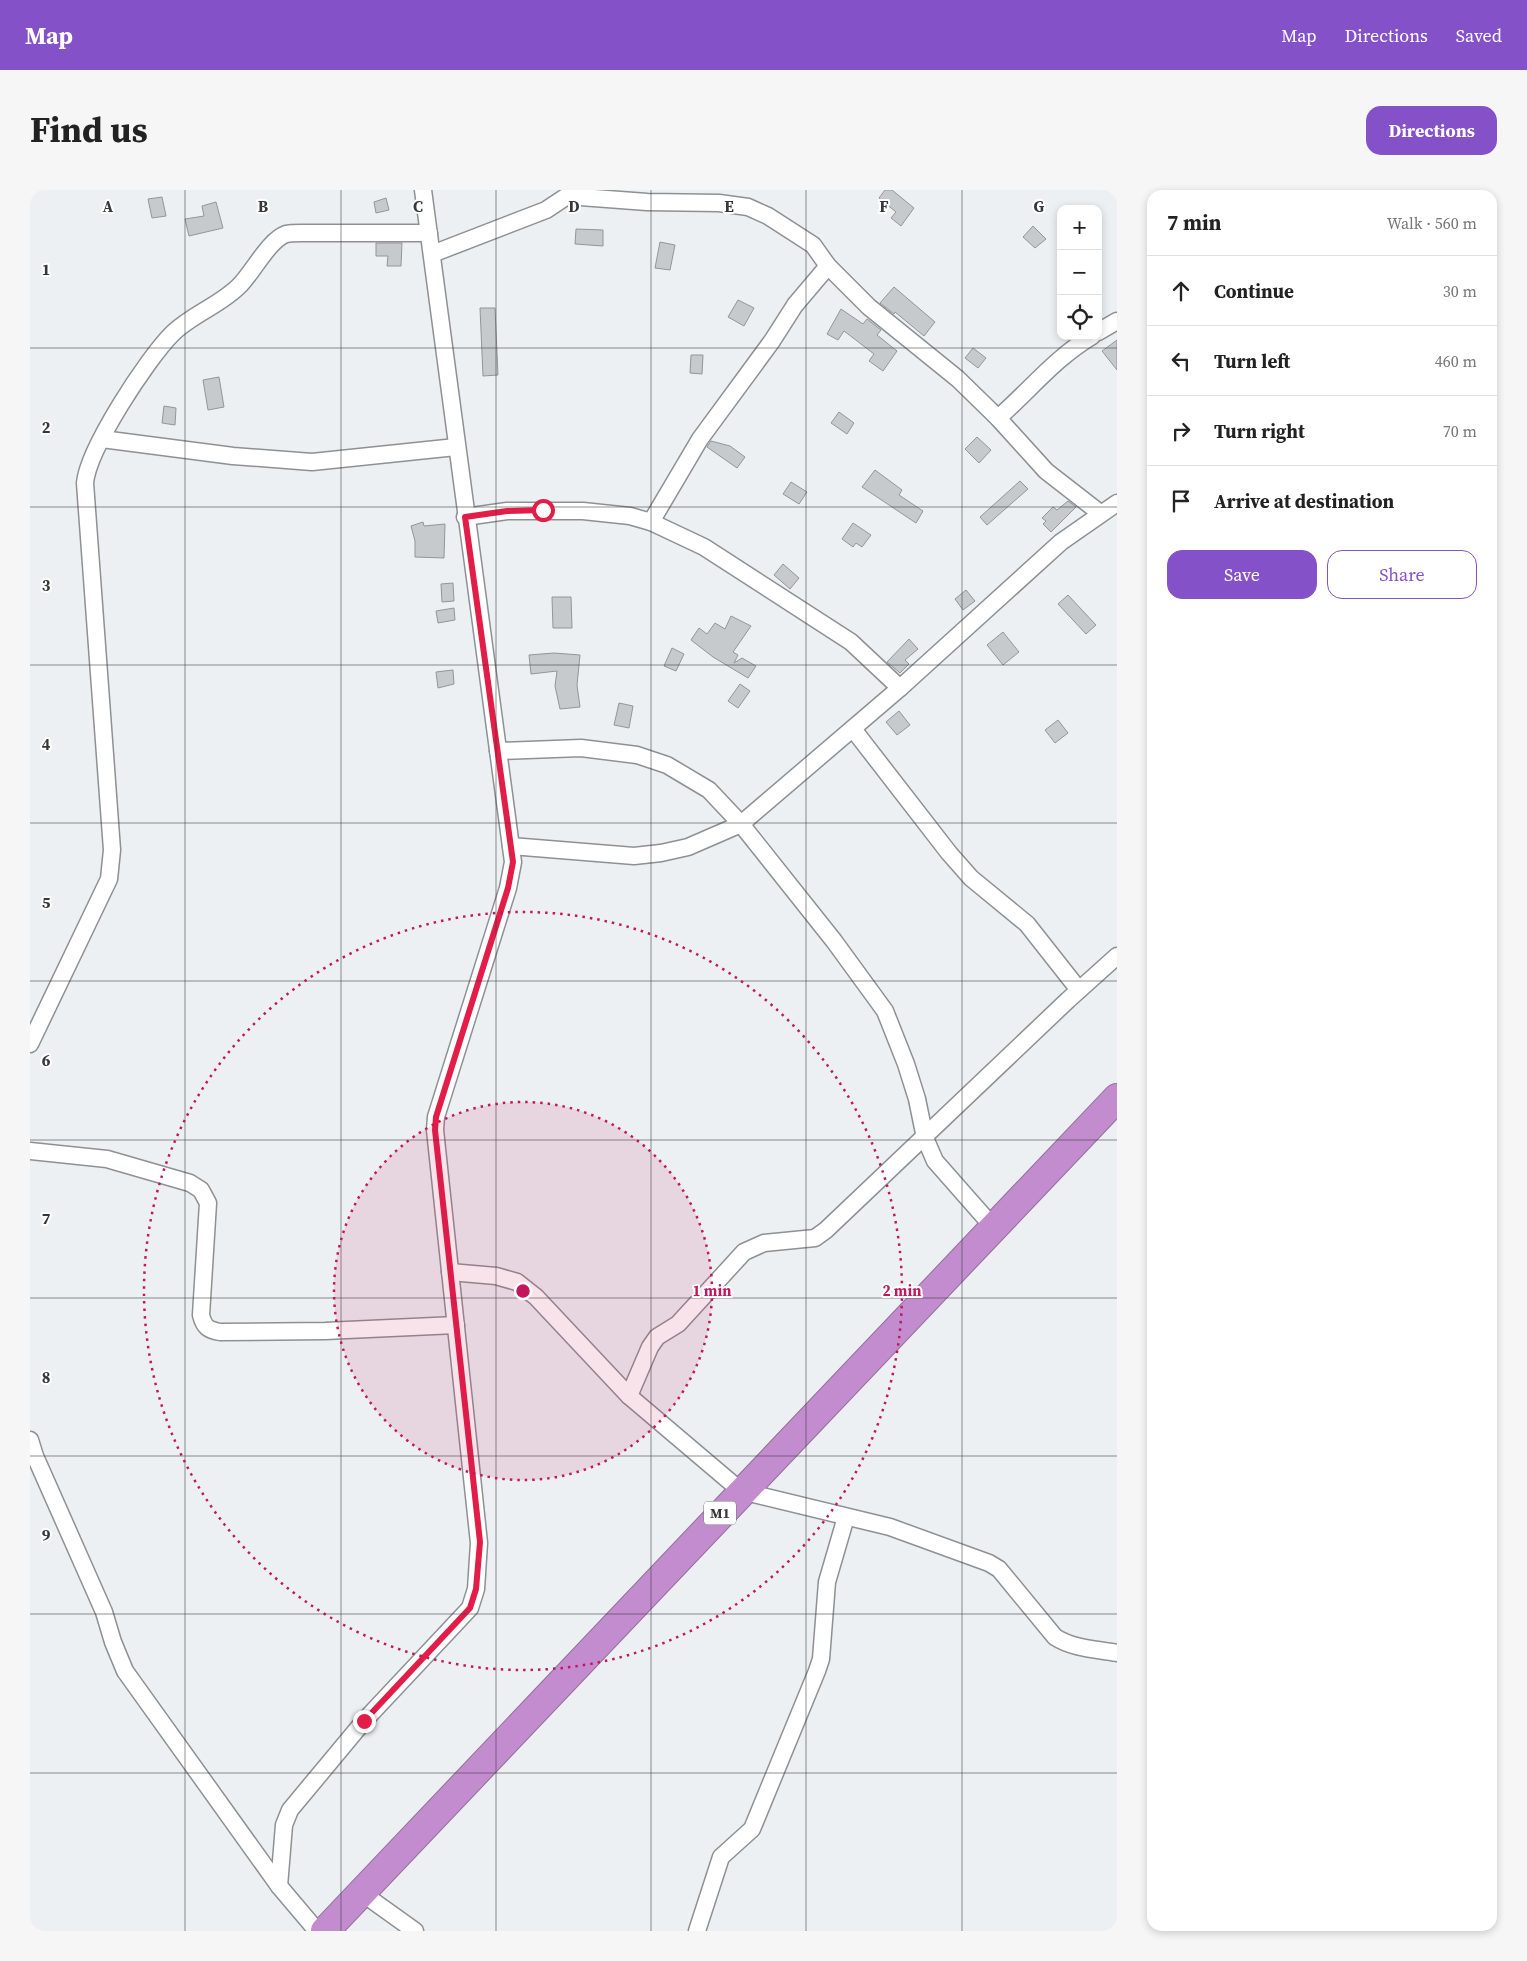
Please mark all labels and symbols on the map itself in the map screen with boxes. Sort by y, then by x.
text: A [103,195,114,217]
text: B [258,195,269,217]
text: C [413,195,423,217]
text: D [568,195,580,217]
text: E [724,195,734,217]
text: F [879,195,889,217]
text: G [1034,195,1045,217]
text: 1 [42,258,50,280]
text: 2 [42,416,51,438]
route start [532,499,555,522]
text: 3 [42,574,51,596]
text: 4 [42,733,51,755]
text: 5 [42,891,51,913]
text: 6 [42,1049,51,1071]
text: 7 [42,1207,51,1229]
text: 1 min [693,1280,731,1301]
text: 2 min [883,1280,921,1301]
centre of rings [514,1282,532,1300]
text: 8 [42,1366,50,1388]
road number: M1 [704,1502,736,1525]
text: 9 [42,1524,51,1546]
route end [353,1710,376,1733]

